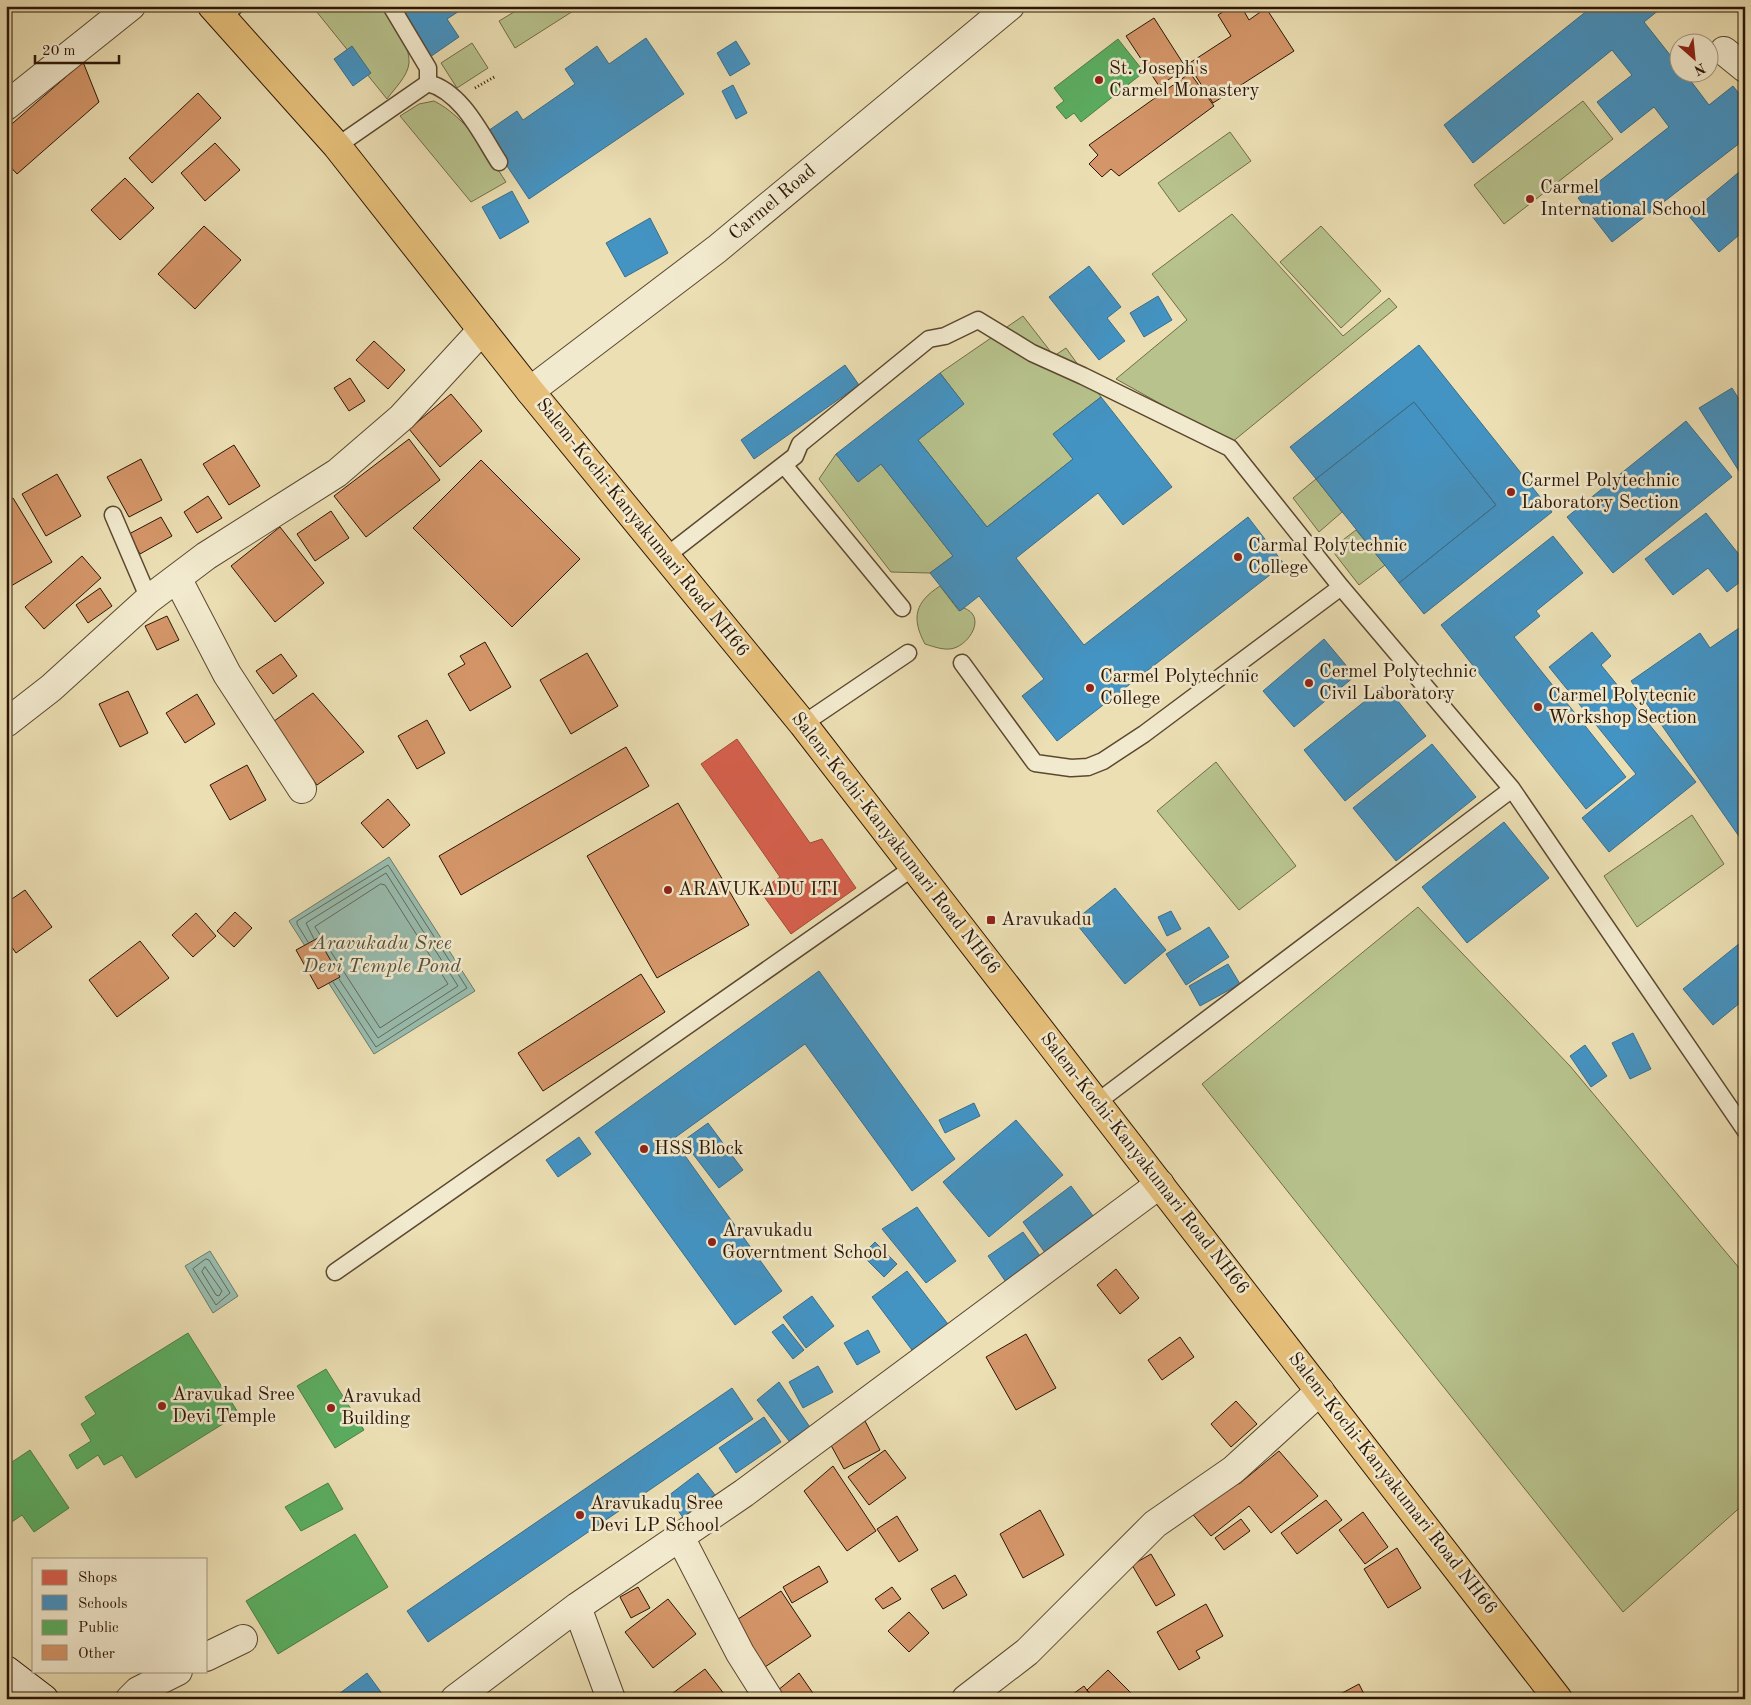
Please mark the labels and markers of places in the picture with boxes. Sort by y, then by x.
place label: St. Joseph's Carmel Monastery [1109,60,1260,101]
marker: St. Joseph's Carmel Monastery [1093,74,1105,86]
place label: Carmel International School [1540,179,1706,220]
marker: Carmel International School [1524,193,1536,205]
place label: Carmel Polytechnic Laboratory Section [1521,472,1679,513]
marker: Carmel Polytechnic Laboratory Section [1505,486,1517,498]
place label: Carmal Polytechnic College [1248,537,1407,578]
marker: Carmal Polytechnic College [1232,551,1244,563]
place label: Cermel Polytechnic Civil Laboratory [1319,663,1477,704]
place label: Carmel Polytechnic College [1100,668,1258,709]
marker: Cermel Polytechnic Civil Laboratory [1303,677,1315,689]
marker: Carmel Polytechnic College [1084,682,1096,694]
place label: Carmel Polytecnic Workshop Section [1548,687,1697,728]
marker: Carmel Polytecnic Workshop Section [1532,701,1544,713]
place label: ARAVUKADU ITI [678,881,839,900]
marker: ARAVUKADU ITI [662,884,674,896]
place label: Aravukadu [1001,911,1092,930]
marker: Aravukadu [985,914,997,926]
place label: HSS Block [654,1140,744,1159]
marker: HSS Block [638,1143,650,1155]
place label: Aravukadu Governtment School [722,1222,887,1263]
marker: Aravukadu Governtment School [706,1236,718,1248]
place label: Aravukad Sree Devi Temple [172,1386,295,1427]
place label: Aravukad Building [341,1388,422,1429]
marker: Aravukad Sree Devi Temple [156,1400,168,1412]
marker: Aravukad Building [325,1402,337,1414]
place label: Aravukadu Sree Devi LP School [590,1495,723,1536]
marker: Aravukadu Sree Devi LP School [574,1509,586,1521]

